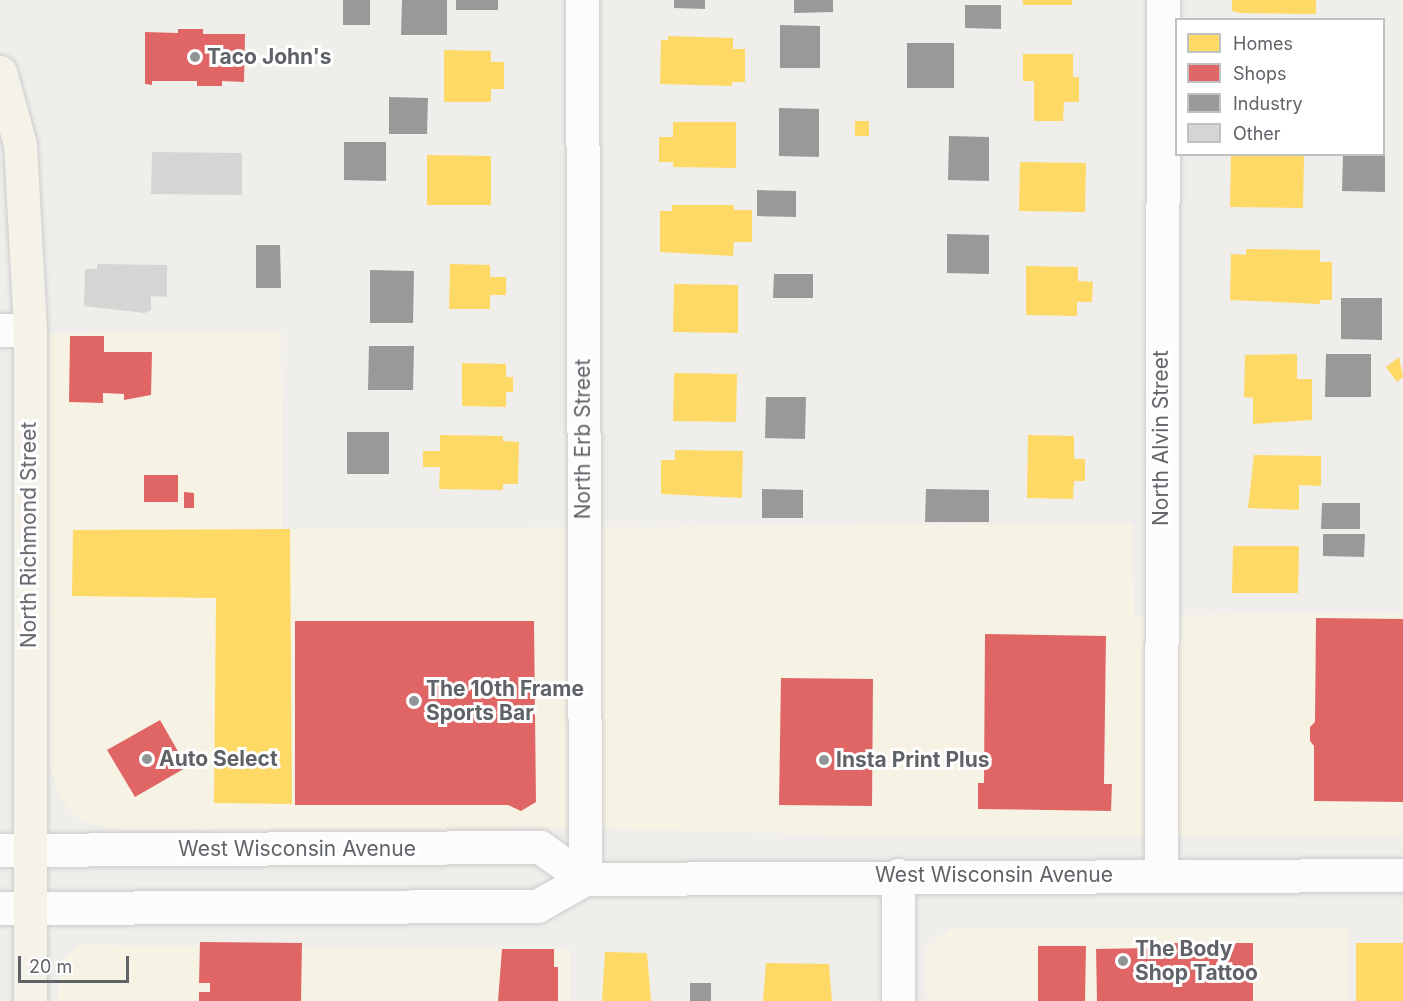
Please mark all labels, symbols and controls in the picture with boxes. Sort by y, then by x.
legend [1175,18,1385,156]
text: Homes [1233,33,1293,54]
place label: Taco John's [207,44,331,70]
marker: Taco John's [188,50,202,64]
text: Shops [1233,63,1287,84]
text: Industry [1233,93,1303,114]
text: Other [1233,123,1281,144]
street label: North Alvin Street [1148,350,1174,526]
street label: North Erb Street [570,359,596,519]
street label: North Richmond Street [16,422,42,648]
place label: The 10th Frame Sports Bar [426,676,584,726]
marker: The 10th Frame Sports Bar [407,694,421,708]
place label: Auto Select [159,746,278,772]
place label: Insta Print Plus [836,747,990,773]
marker: Auto Select [140,752,154,766]
marker: Insta Print Plus [817,753,831,767]
street label: West Wisconsin Avenue [178,836,416,862]
street label: West Wisconsin Avenue [875,862,1113,888]
place label: The Body Shop Tattoo [1135,936,1258,986]
scale bar [21,944,132,982]
marker: The Body Shop Tattoo [1116,954,1130,968]
text: 20 m [29,956,72,977]

